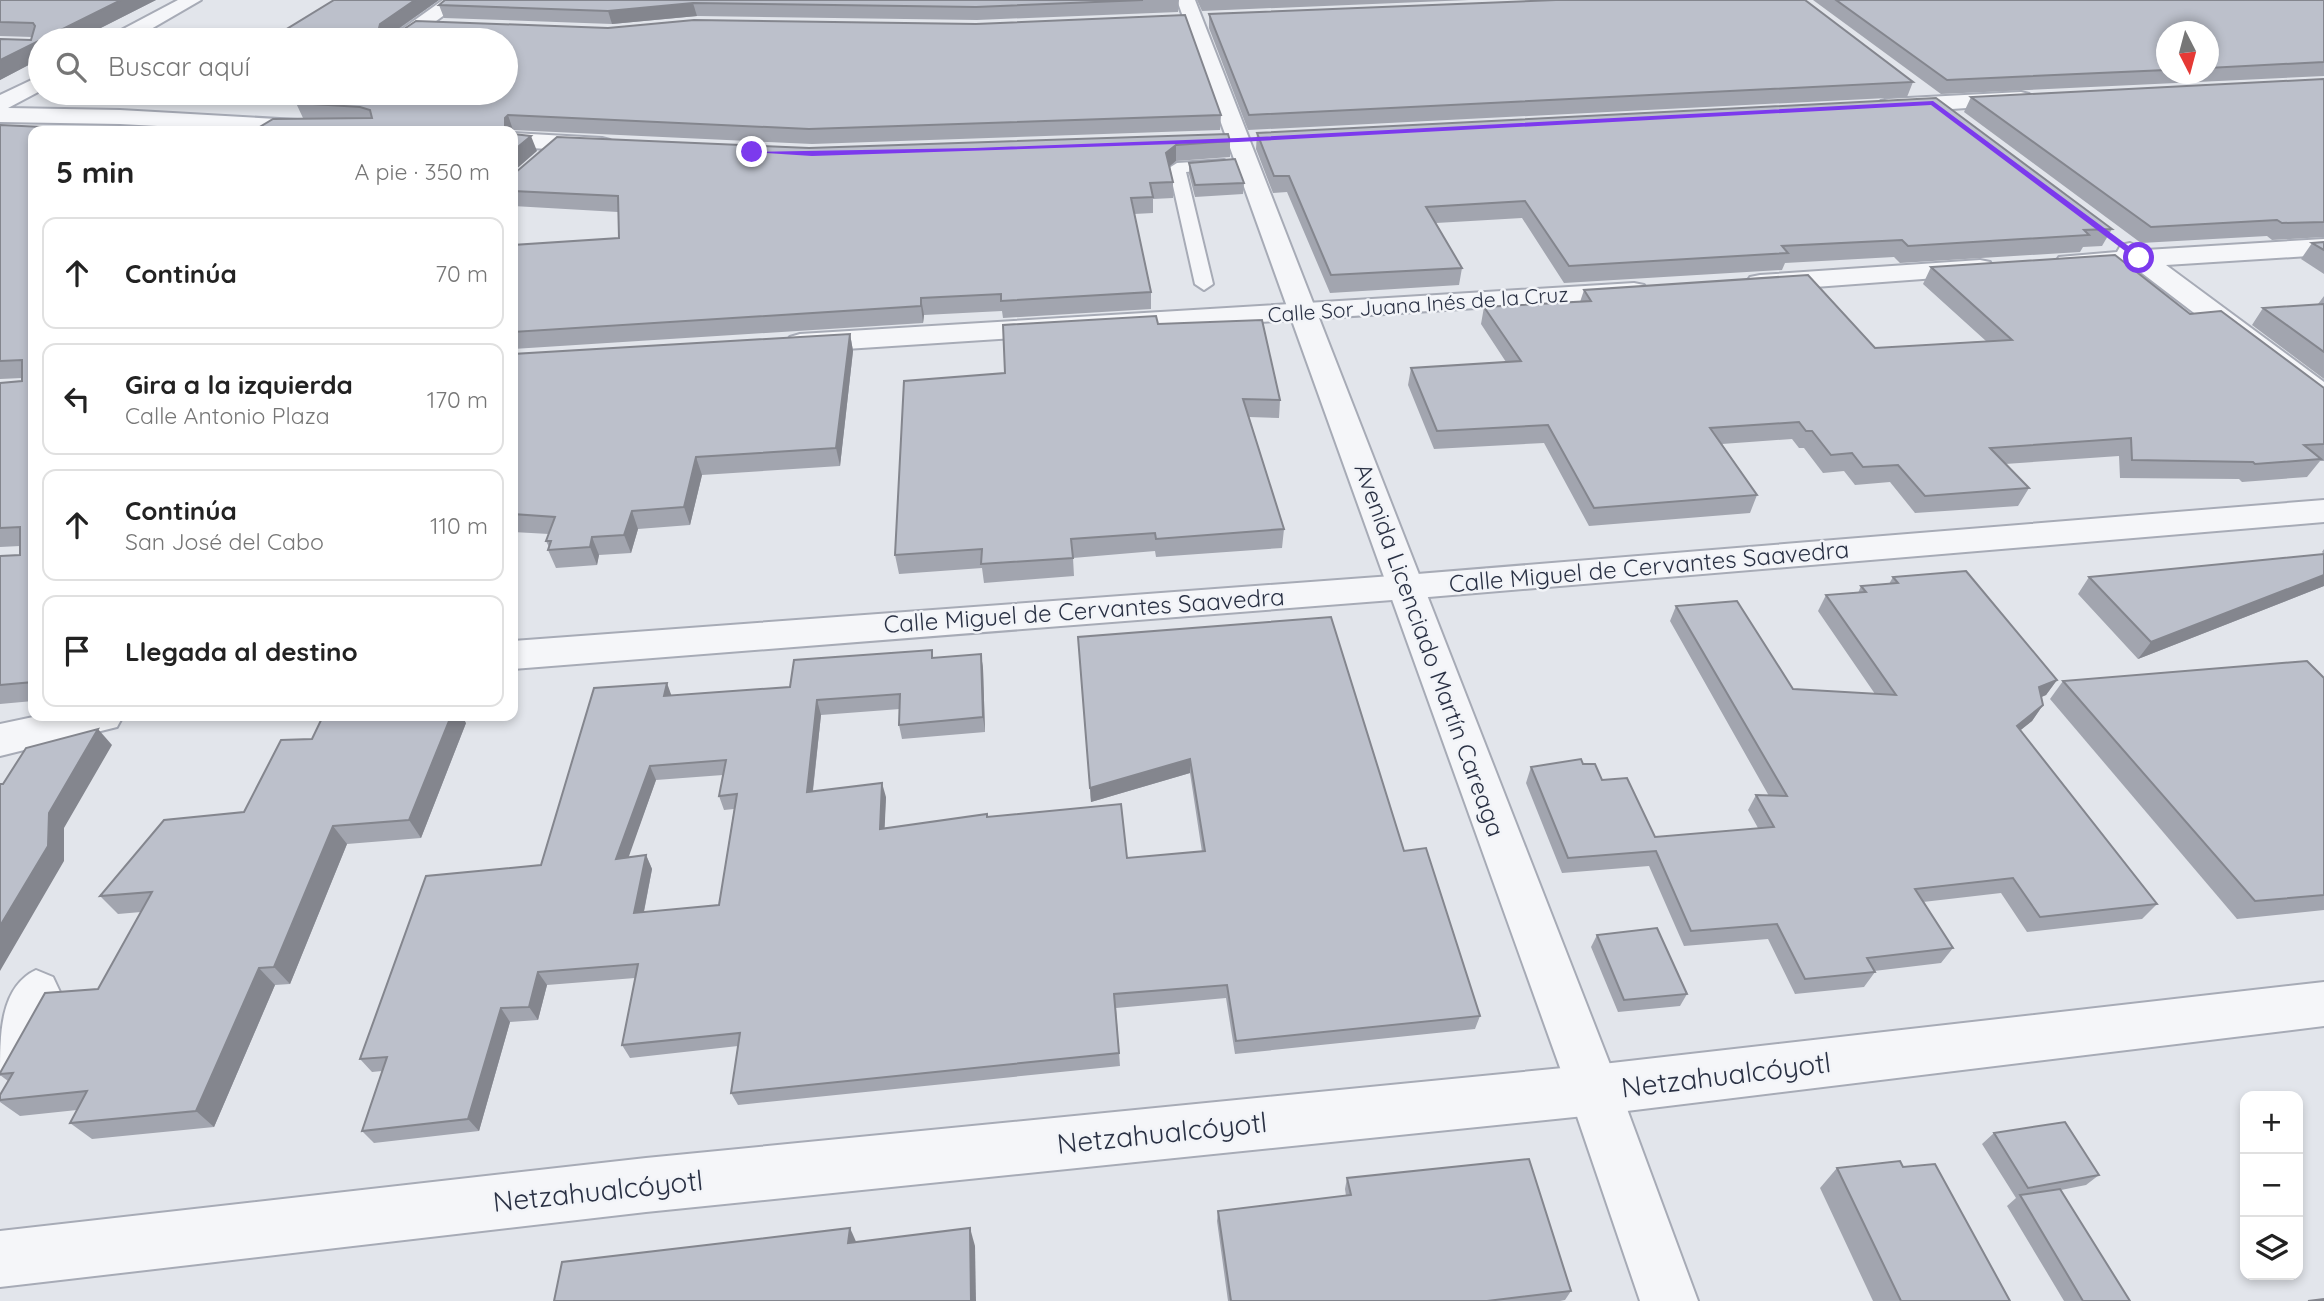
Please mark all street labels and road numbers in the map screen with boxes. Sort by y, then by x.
street label: Calle Sor Juana Inés de la Cruz [1267,281,1569,327]
street label: Avenida Licenciado Martín Careaga [1348,459,1512,840]
street label: Calle Miguel de Cervantes Saavedra [1448,534,1850,598]
street label: Calle Miguel de Cervantes Saavedra [883,581,1285,639]
street label: Netzahualcóyotl [1619,1044,1833,1105]
street label: Netzahualcóyotl [1055,1104,1269,1161]
street label: Netzahualcóyotl [491,1162,705,1219]

